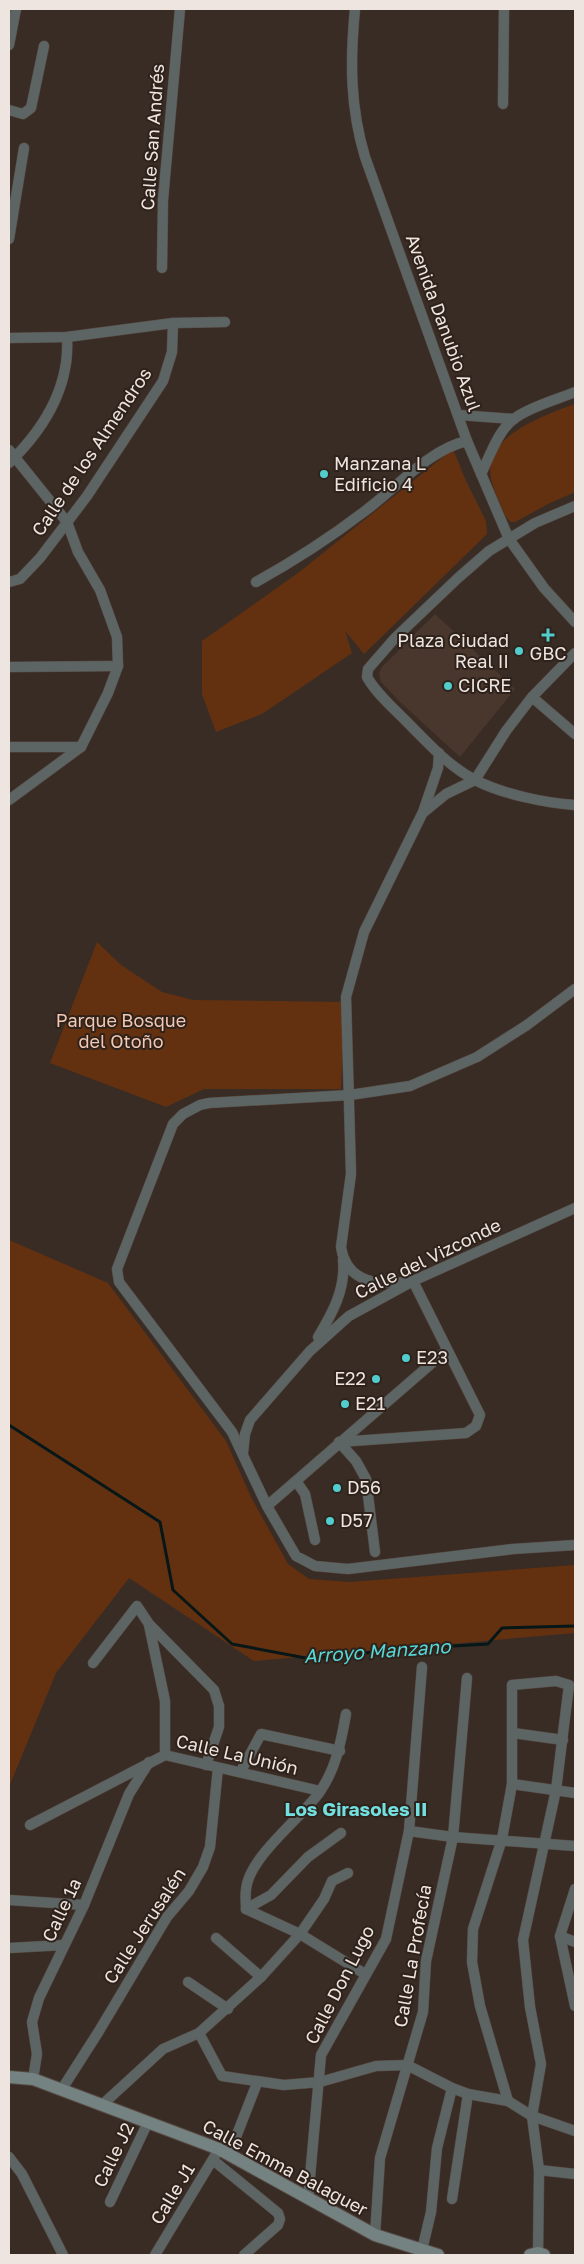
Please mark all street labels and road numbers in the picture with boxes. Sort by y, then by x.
street label: Calle San Andrés [136,63,168,211]
street label: Avenida Danubio Azul [402,231,486,414]
street label: Calle de los Almendros [27,363,156,540]
street label: Calle del Vizconde [351,1213,504,1303]
street label: Calle La Unión [174,1729,300,1779]
street label: Calle Jerusalén [98,1863,190,1988]
street label: Calle 1a [37,1874,85,1945]
street label: Calle La Profecía [389,1883,435,2029]
street label: Calle Don Lugo [300,1921,378,2048]
street label: Calle Emma Balaguer [199,2114,372,2220]
street label: Calle J2 [88,2119,138,2190]
street label: Calle J1 [145,2159,199,2228]

